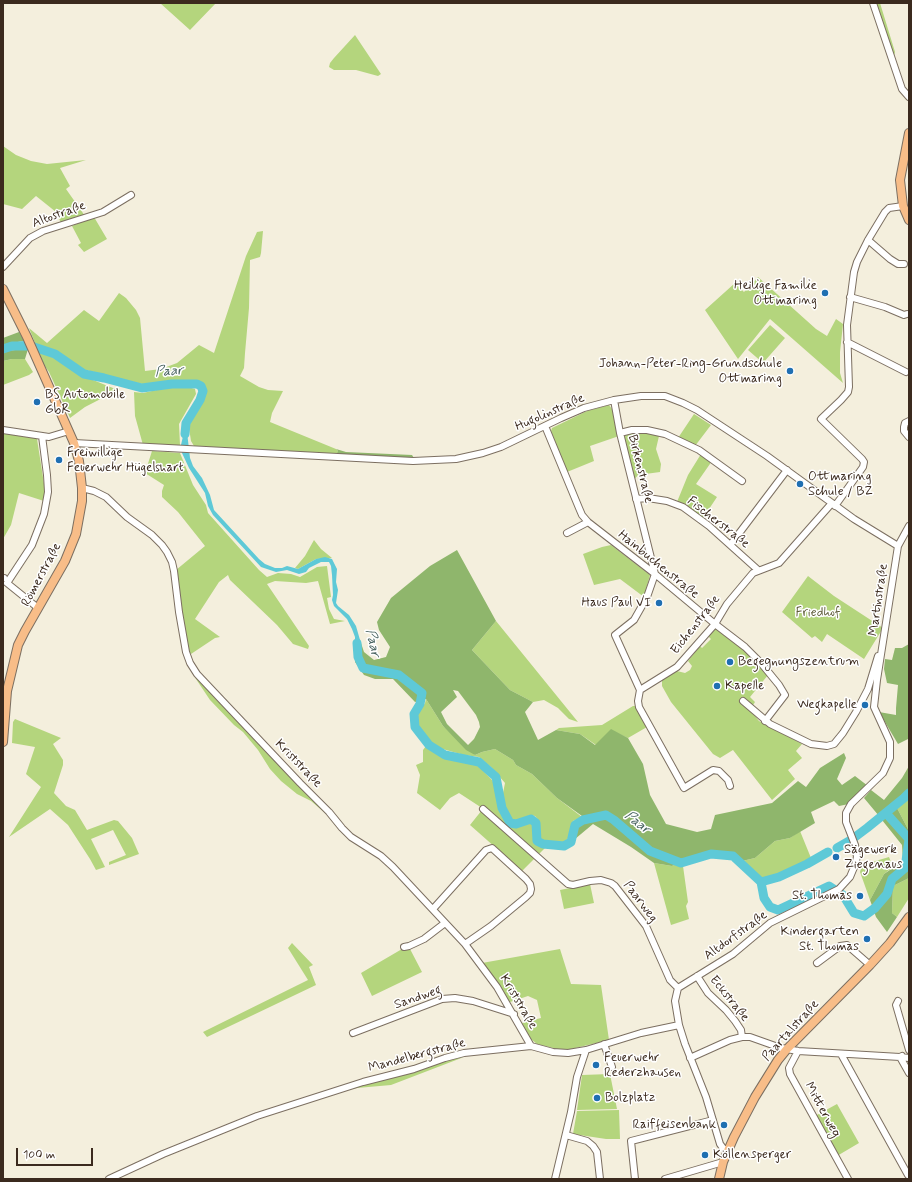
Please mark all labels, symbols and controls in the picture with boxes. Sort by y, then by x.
street label: Altostraße [30,198,88,232]
place label: Heilige Familie Ottmaring [734,278,817,309]
marker: Heilige Familie Ottmaring [820,288,830,298]
place label: Johann-Peter-Ring-Grundschule Ottmaring [599,356,782,387]
water label: Paar [155,363,183,381]
marker: Johann-Peter-Ring-Grundschule Ottmaring [785,366,795,376]
place label: BS Automobile GbR [45,387,125,418]
street label: Hugolinstraße [513,391,587,435]
marker: BS Automobile GbR [32,397,42,407]
street label: Birkenstraße [624,433,656,505]
place label: Freiwillige Feuerwehr Hügelshart [67,445,184,476]
marker: Freiwillige Feuerwehr Hügelshart [54,455,64,465]
place label: Ottmaring Schule / BZ [808,469,873,500]
marker: Ottmaring Schule / BZ [795,479,805,489]
street label: Fischerstraße [684,494,752,552]
street label: Hainbuchenstraße [614,527,702,603]
street label: Römerstraße [19,540,65,610]
street label: Martinstraße [866,563,892,637]
street label: Eichenstraße [668,592,724,658]
place label: Haus Paul VI [582,595,651,611]
marker: Haus Paul VI [654,598,664,608]
park label: Friedhof [796,605,840,621]
water label: Paar [361,628,383,658]
place label: Begegnungszentrum [738,654,859,670]
marker: Begegnungszentrum [725,657,735,667]
place label: Kapelle [725,678,764,694]
marker: Kapelle [712,681,722,691]
place label: Wegkapelle [797,697,857,713]
marker: Wegkapelle [860,700,870,710]
street label: Kriststraße [271,737,325,791]
water label: Paar [621,808,653,838]
place label: Sägewerk Ziegenaus [844,842,902,873]
marker: Sägewerk Ziegenaus [831,852,841,862]
street label: Paarweg [619,878,661,926]
place label: St. Thomas [792,888,852,904]
marker: St. Thomas [855,891,865,901]
street label: Altdorfstraße [701,908,771,964]
place label: Kindergarten St. Thomas [780,924,859,955]
marker: Kindergarten St. Thomas [862,934,872,944]
street label: Kriststraße [496,972,540,1032]
street label: Eckstraße [706,973,752,1025]
street label: Sandweg [392,983,444,1013]
street label: Paartalstraße [759,997,823,1065]
street label: Mandelbergstraße [367,1036,467,1076]
place label: Feuerwehr Rederzhausen [604,1050,681,1081]
marker: Feuerwehr Rederzhausen [591,1060,601,1070]
street label: Mitterweg [800,1080,844,1140]
place label: Bolzplatz [605,1090,655,1106]
marker: Bolzplatz [592,1093,602,1103]
place label: Raiffeisenbank [632,1117,716,1133]
marker: Raiffeisenbank [719,1120,729,1130]
scale bar [18,1140,95,1166]
text: 100 m [23,1147,55,1163]
place label: Köllensperger [713,1147,791,1163]
marker: Köllensperger [700,1150,710,1160]

